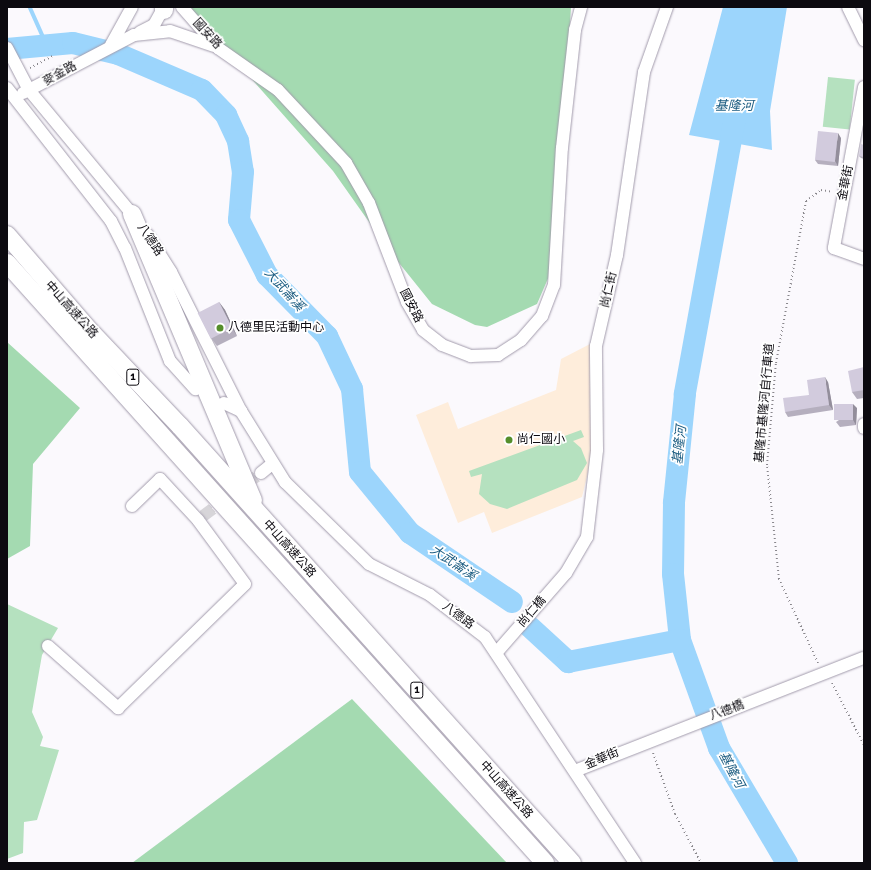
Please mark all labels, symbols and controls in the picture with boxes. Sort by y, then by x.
street label: 國安路 [189,16,225,52]
street label: 麥金路 [41,59,79,89]
water label: 基隆河 [715,98,753,114]
street label: 金華街 [835,164,857,202]
street label: 八德路 [134,221,166,259]
water label: 大武崙溪 [261,265,307,315]
street label: 尚仁街 [598,271,620,309]
street label: 中山高速公路 [42,278,100,342]
street label: 國安路 [396,287,426,325]
place label: 八德里民活動中心 [228,321,324,335]
marker: 八德里民活動中心 [215,323,225,333]
street label: 基隆市基隆河自行車道 [753,343,777,463]
road number: 1 [126,368,140,386]
water label: 基隆河 [670,425,690,465]
place label: 尚仁國小 [517,433,565,447]
marker: 尚仁國小 [504,435,514,445]
street label: 中山高速公路 [260,517,318,581]
water label: 大武崙溪 [427,542,479,584]
street label: 尚仁橋 [515,594,549,630]
street label: 八德路 [439,599,477,633]
road number: 1 [410,681,424,699]
street label: 八德橋 [708,698,746,724]
street label: 金華街 [583,745,621,773]
water label: 基隆河 [715,749,747,791]
street label: 中山高速公路 [477,758,535,822]

